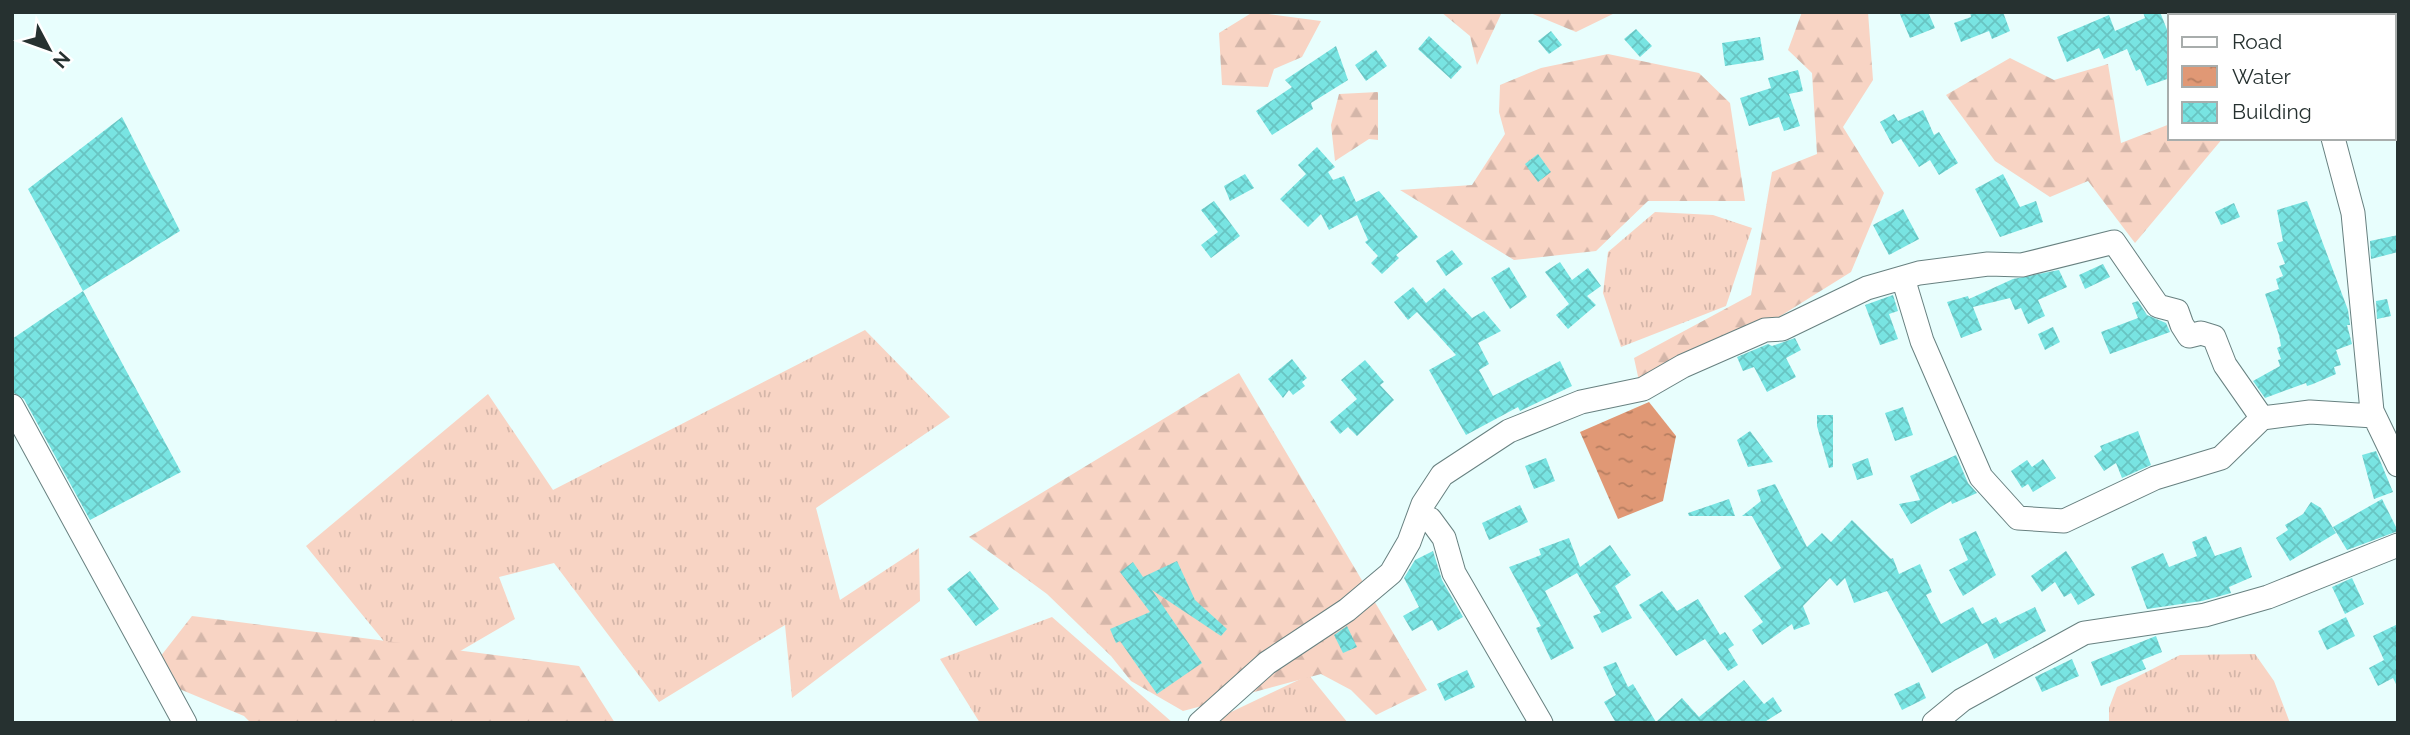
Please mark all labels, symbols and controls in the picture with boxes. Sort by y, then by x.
north arrow [14,14,84,84]
legend [2168,14,2396,140]
text: Road [2232,29,2282,54]
text: N [49,47,75,73]
text: Water [2232,64,2291,89]
text: Building [2232,99,2312,124]

